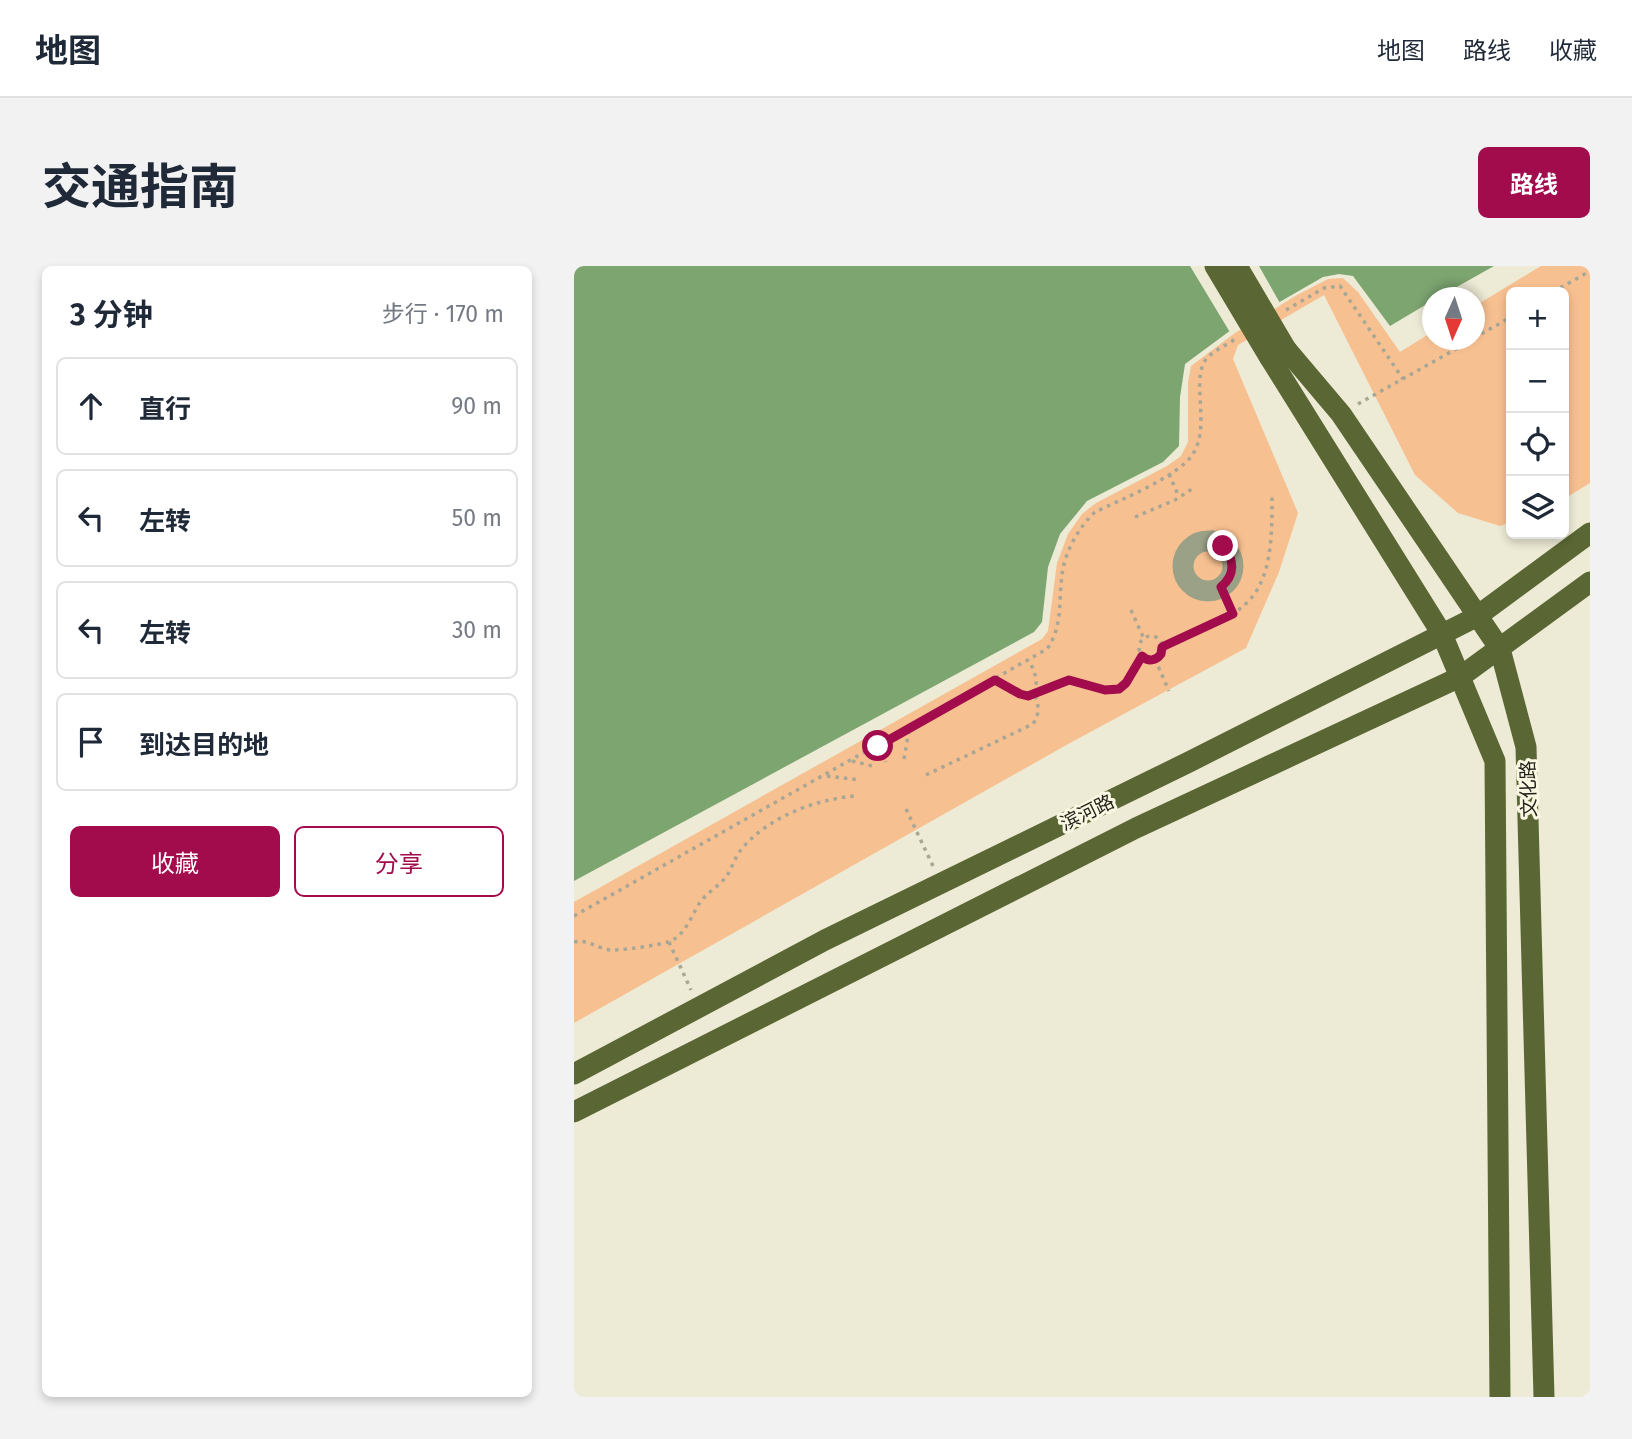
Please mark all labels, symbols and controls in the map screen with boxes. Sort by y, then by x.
text: 地图 [35,31,101,71]
text: 地图 [1377,37,1425,65]
text: 路线 [1463,37,1511,65]
text: 收藏 [1549,37,1597,65]
button: 路线 [1478,147,1590,218]
text: 交通指南 [42,158,238,217]
north arrow [1422,287,1485,350]
map controls [1506,287,1569,539]
button: + [1506,287,1569,350]
text: 3 分钟 [70,297,153,333]
text: 步行 · 170 m [382,300,504,328]
button: − [1506,350,1569,413]
icon: ahead [72,387,110,425]
text: 90 m [451,392,502,420]
text: 直行 [139,394,191,425]
button: locate [1506,413,1569,476]
button: layers [1506,476,1569,539]
icon: left [72,499,110,537]
text: 50 m [452,504,502,532]
text: 左转 [139,506,191,537]
route end [1207,530,1238,561]
icon: left [72,611,110,649]
text: 30 m [452,616,502,644]
text: 左转 [139,618,191,649]
icon: arrive [72,723,110,761]
text: 到达目的地 [139,730,269,761]
route start [862,730,893,761]
street label: 文化路 [1516,760,1541,818]
street label: 滨河路 [1057,790,1118,835]
button: 收藏 [70,826,280,897]
button: 分享 [294,826,504,897]

